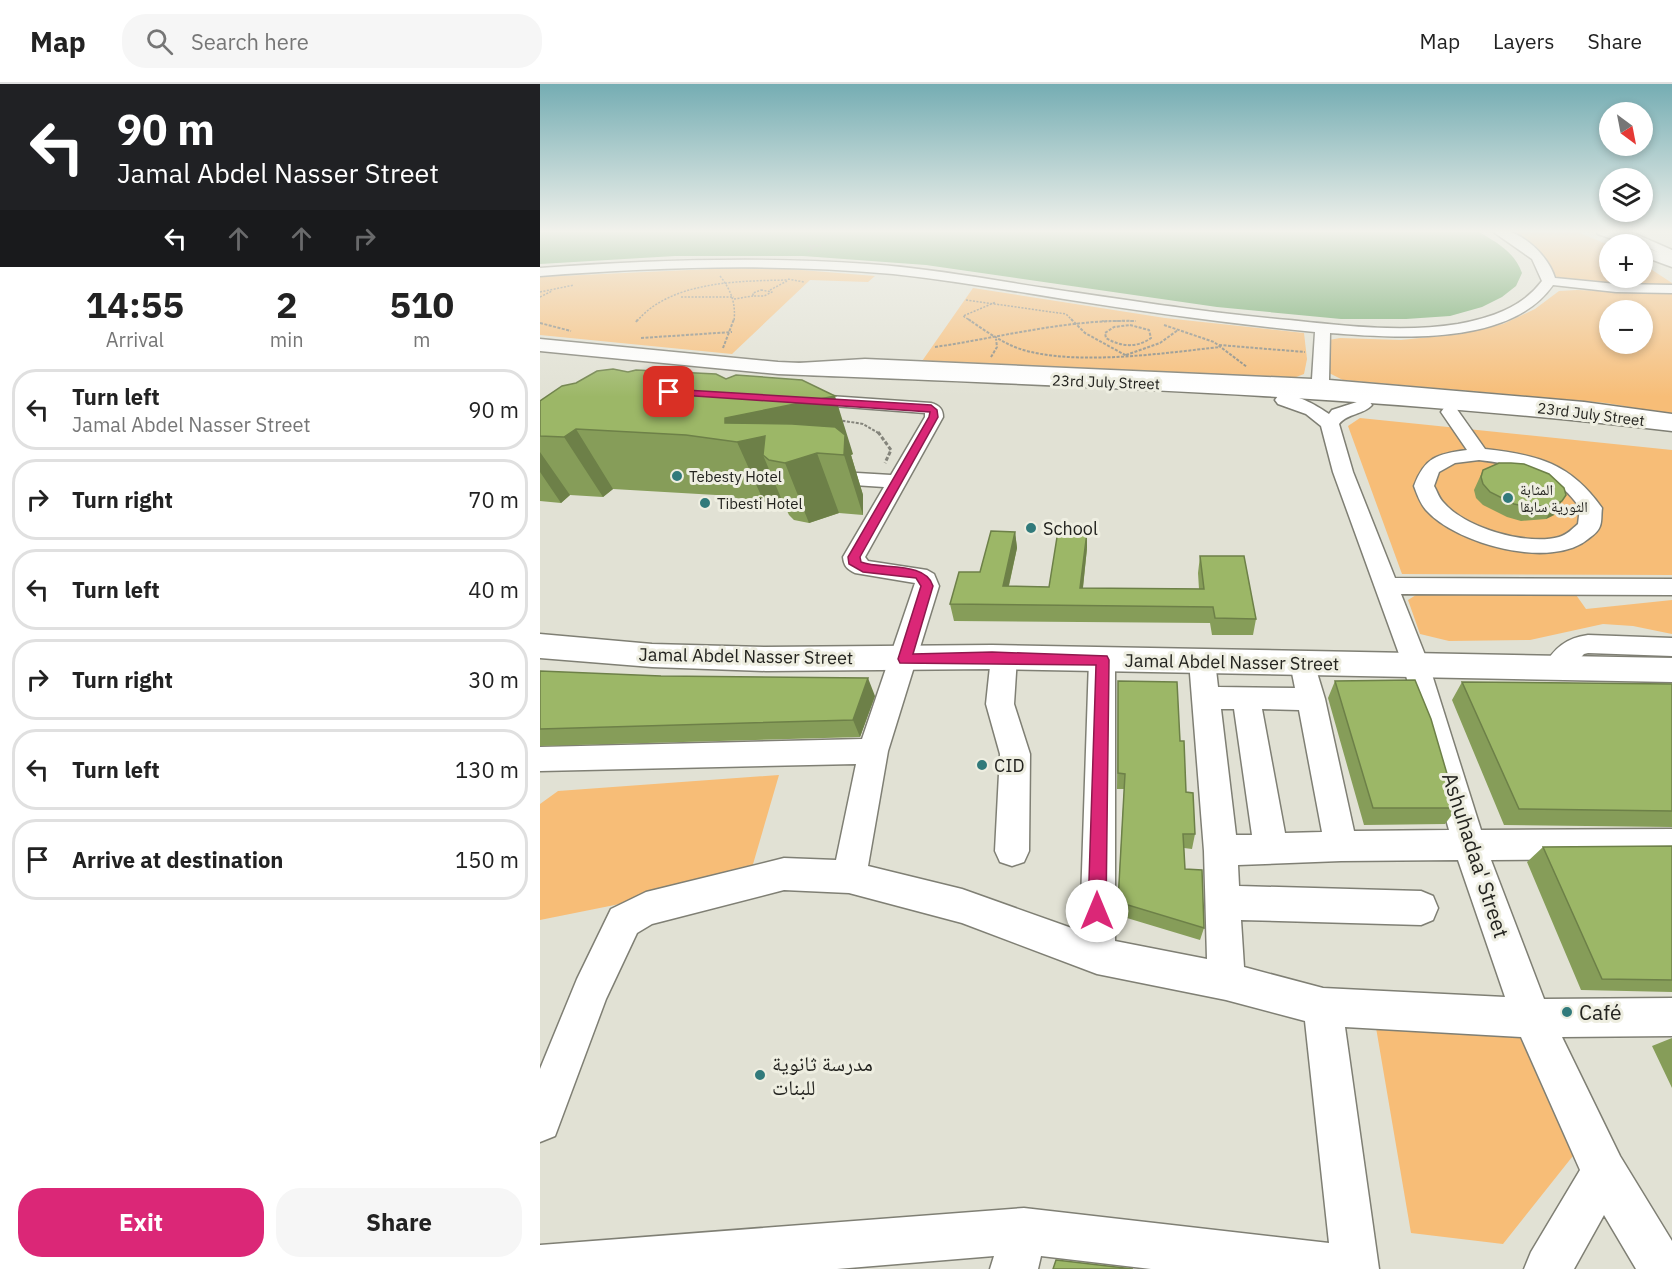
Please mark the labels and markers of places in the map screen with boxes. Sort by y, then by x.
pin [643,366,694,417]
place label: Tebesty Hotel [689,467,782,486]
marker: Tebesty Hotel [670,469,684,483]
place label: المثابة الثورية سابقا [1520,480,1588,516]
marker: المثابة الثورية سابقا [1501,491,1515,505]
place label: Tibesti Hotel [717,494,803,513]
marker: Tibesti Hotel [698,496,712,510]
place label: School [1043,517,1098,540]
marker: School [1024,521,1038,535]
place label: CID [994,754,1024,777]
marker: CID [975,758,989,772]
place label: Café [1579,998,1622,1026]
marker: Café [1560,1005,1574,1019]
place label: مدرسة ثانوية للبنات [772,1049,873,1101]
marker: مدرسة ثانوية للبنات [753,1068,767,1082]

